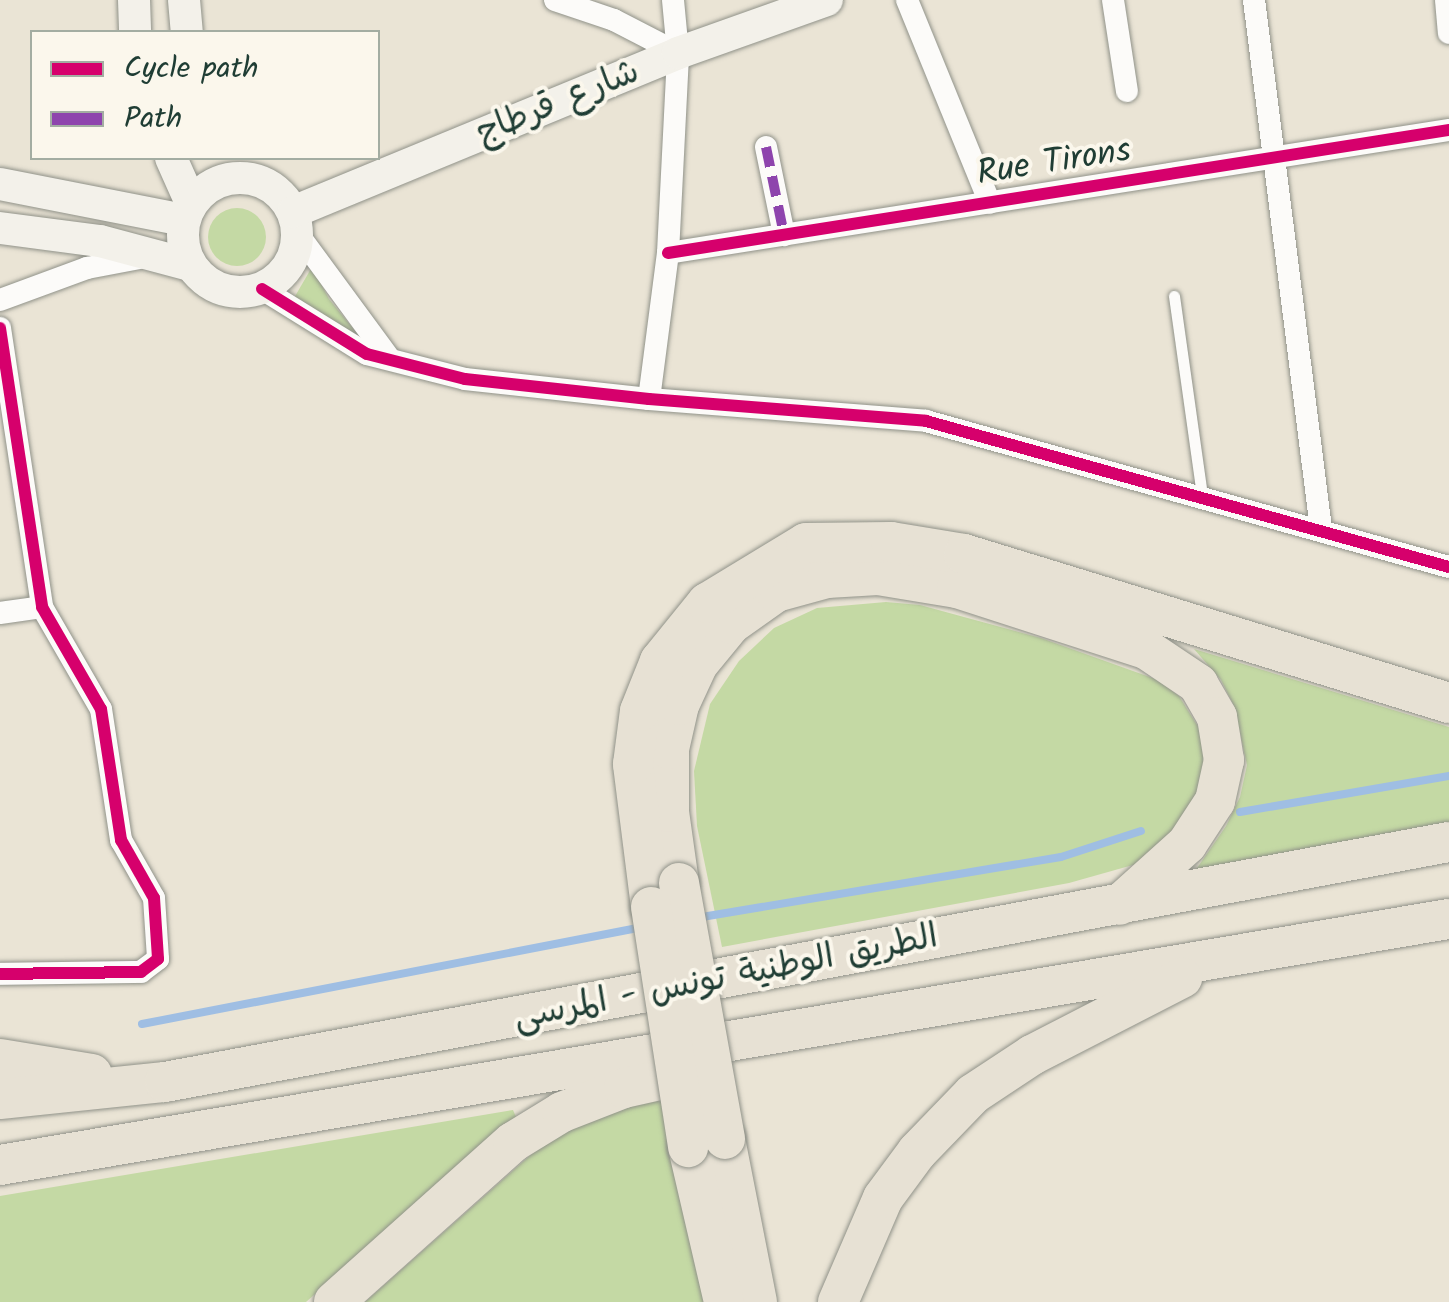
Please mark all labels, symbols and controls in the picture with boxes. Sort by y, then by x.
legend [30,30,380,160]
text: Cycle path [124,45,258,93]
street label: شارع قرطاج [470,51,646,155]
text: Path [124,95,182,143]
street label: Rue Tirons [974,130,1134,196]
street label: الطريق الوطنية تونس - المرسى [510,916,942,1040]

